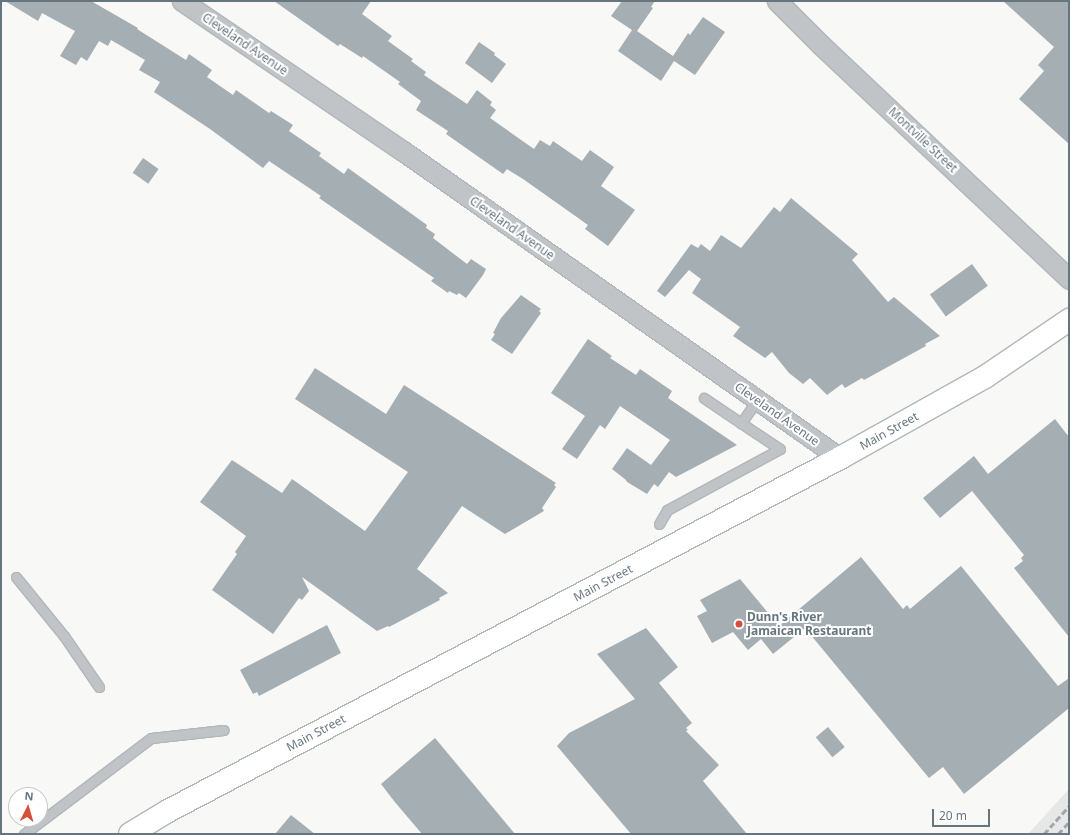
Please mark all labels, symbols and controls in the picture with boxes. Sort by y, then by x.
street label: Cleveland Avenue [200,10,290,78]
street label: Montville Street [886,104,960,176]
street label: Cleveland Avenue [467,193,557,263]
street label: Cleveland Avenue [732,379,822,449]
street label: Main Street [857,409,921,453]
street label: Main Street [571,561,635,605]
place label: Dunn's River Jamaican Restaurant [747,610,872,638]
marker: Dunn's River Jamaican Restaurant [734,619,744,629]
street label: Main Street [284,711,348,755]
north arrow [8,787,48,827]
text: N [24,788,34,803]
scale bar [934,801,992,827]
text: 20 m [939,807,967,824]

